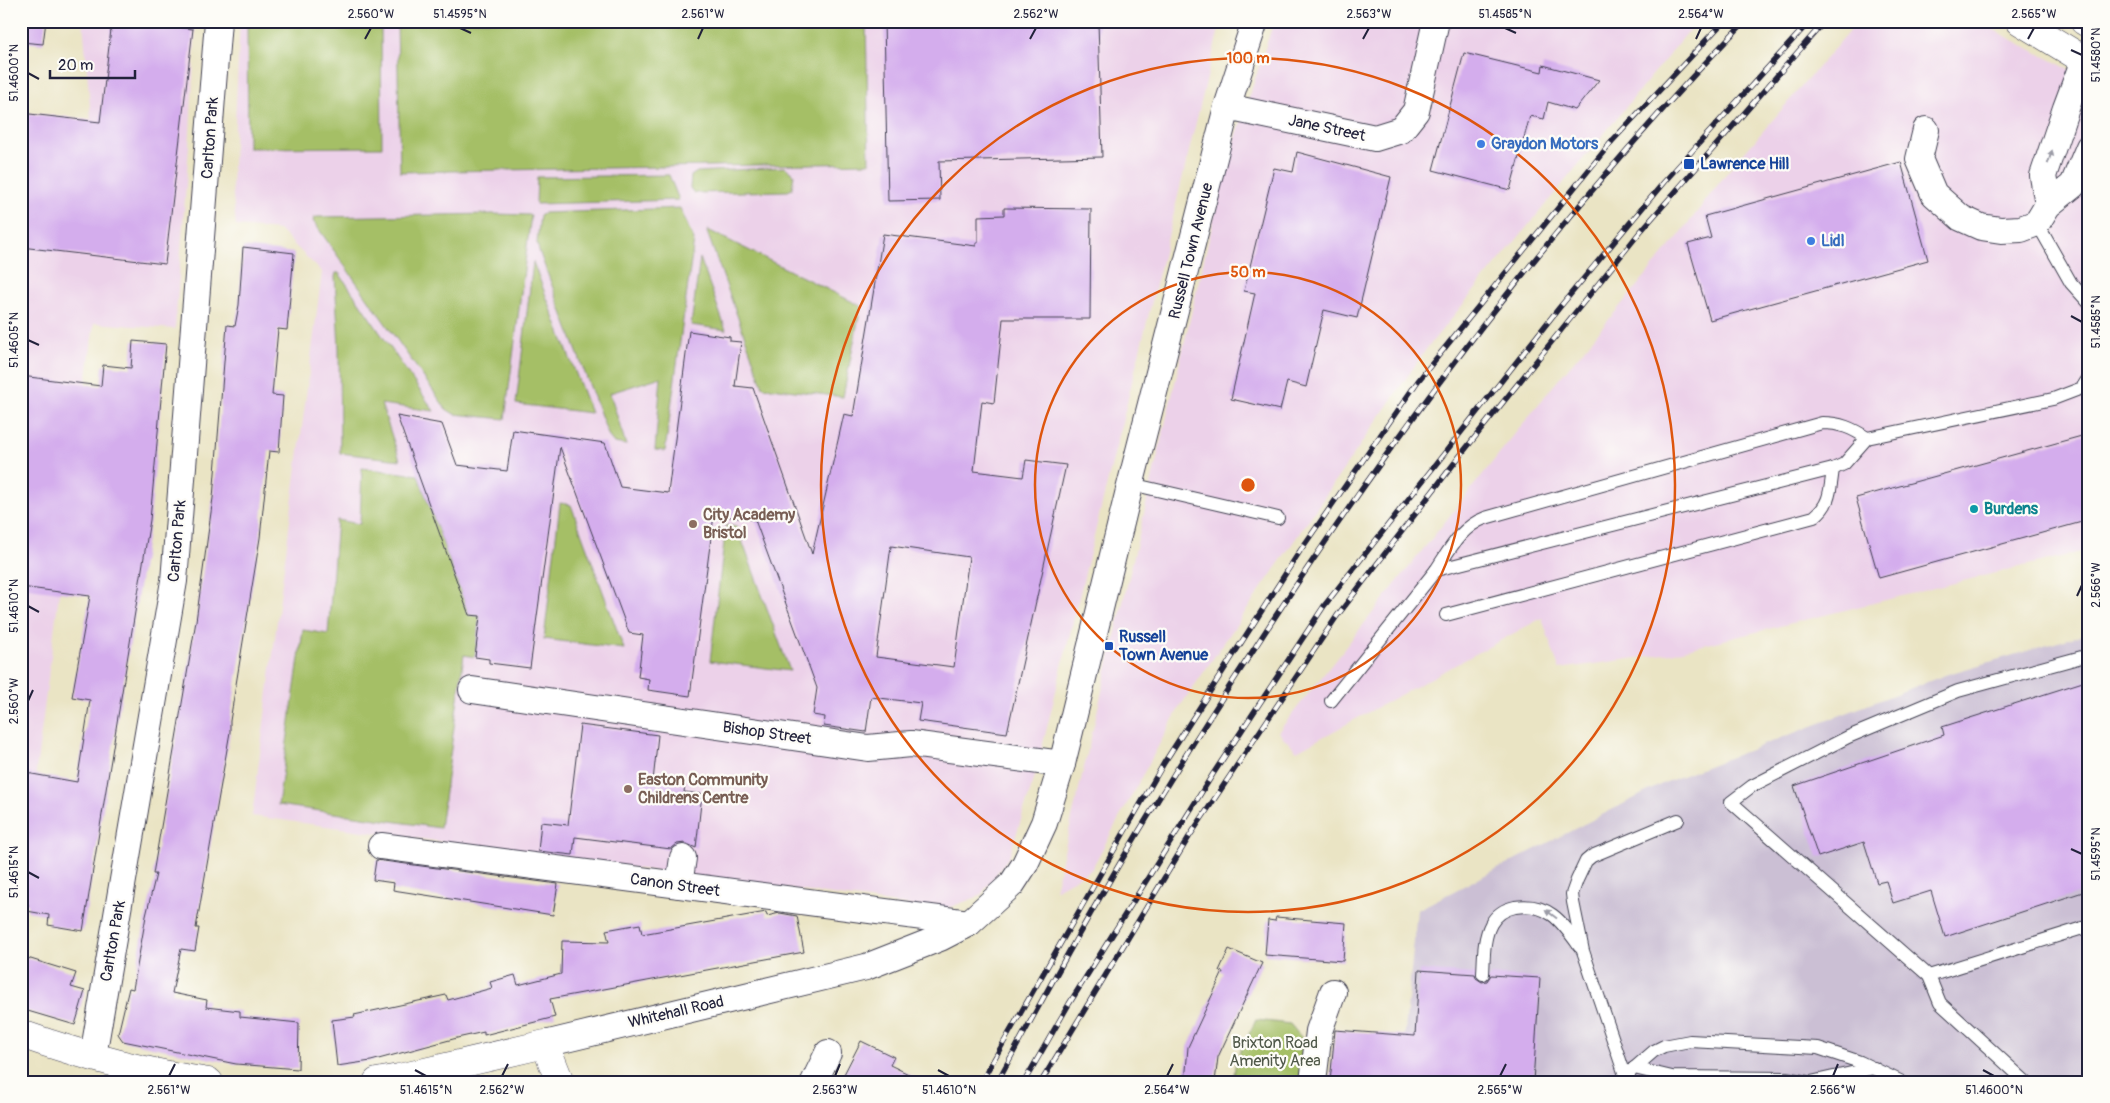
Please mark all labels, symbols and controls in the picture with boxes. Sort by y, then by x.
text: 2.560°W [348,7,394,22]
text: 51.4595°N [433,7,487,22]
text: 2.561°W [681,7,725,22]
text: 2.562°W [1013,7,1059,22]
text: 2.563°W [1346,7,1392,22]
text: 51.4585°N [1478,7,1532,22]
text: 2.564°W [1678,7,1724,22]
text: 2.565°W [2012,7,2056,22]
text: 51.4580°N [2089,28,2104,82]
text: 51.4600°N [7,44,22,102]
scale bar [50,48,135,80]
text: 100 m [1227,49,1269,68]
text: 20 m [58,56,93,75]
street label: Carlton Park [197,96,223,180]
street label: Jane Street [1287,110,1368,146]
place label: Graydon Motors [1491,134,1599,154]
marker: Graydon Motors [1475,138,1487,150]
one-way arrow [2046,150,2054,165]
place label: Lawrence Hill [1700,154,1790,174]
marker: Lawrence Hill [1682,157,1696,171]
street label: Russell Town Avenue [1164,181,1218,321]
place label: Lidl [1821,231,1845,251]
marker: Lidl [1805,235,1817,247]
text: 50 m [1231,263,1265,282]
text: 51.4585°N [2089,295,2104,349]
text: 51.4605°N [7,312,22,368]
centre of rings [1239,476,1257,494]
street label: Carlton Park [163,499,191,583]
place label: Burdens [1984,499,2039,519]
marker: Burdens [1968,503,1980,515]
place label: City Academy Bristol [703,505,795,543]
marker: City Academy Bristol [687,518,699,530]
text: 2.566°W [2089,562,2104,608]
text: 51.4610°N [7,579,22,633]
place label: Russell Town Avenue [1118,627,1209,665]
marker: Russell Town Avenue [1103,640,1115,652]
text: 2.560°W [7,678,22,724]
street label: Bishop Street [721,717,813,749]
place label: Easton Community Childrens Centre [638,770,768,808]
marker: Easton Community Childrens Centre [622,783,634,795]
text: 51.4595°N [2089,827,2104,881]
text: 51.4615°N [7,846,22,898]
street label: Canon Street [629,869,722,901]
street label: Carlton Park [96,898,130,983]
one-way arrow [1544,909,1558,919]
street label: Whitehall Road [626,991,726,1033]
park label: Brixton Road Amenity Area [1229,1033,1321,1071]
text: 2.561°W [147,1083,191,1098]
text: 51.4615°N [400,1083,452,1098]
text: 2.562°W [479,1083,525,1098]
text: 2.563°W [812,1083,858,1098]
text: 51.4610°N [922,1083,976,1098]
text: 2.564°W [1144,1083,1190,1098]
text: 2.565°W [1478,1083,1522,1098]
text: 2.566°W [1810,1083,1856,1098]
text: 51.4600°N [1965,1083,2023,1098]

